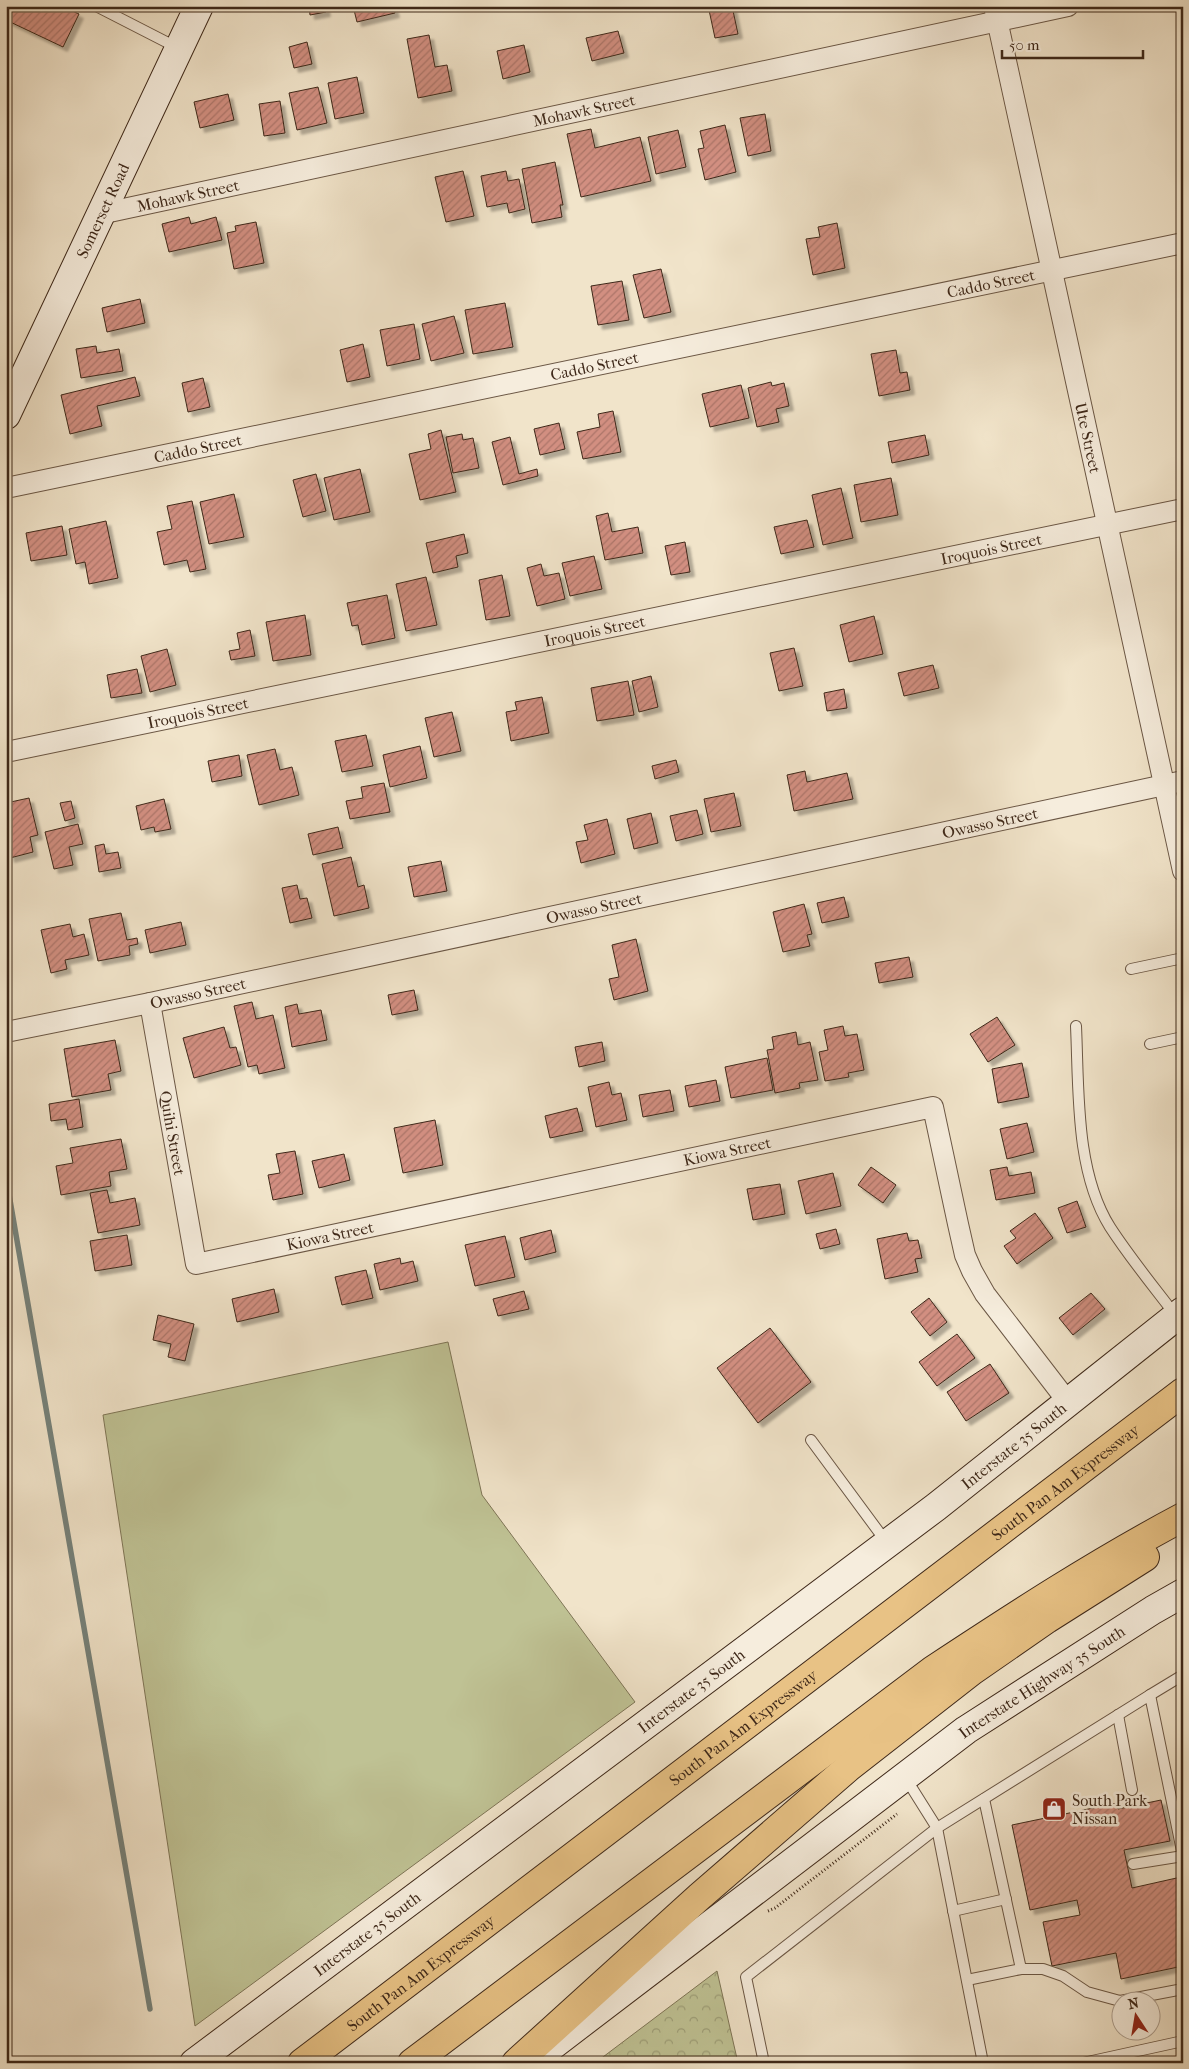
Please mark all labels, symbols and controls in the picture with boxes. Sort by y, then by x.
scale bar [1002,28,1143,60]
text: 50 m [1009,36,1040,54]
street label: Mohawk Street [531,90,637,130]
street label: Somerset Road [72,160,133,261]
street label: Mohawk Street [135,175,241,215]
street label: Caddo Street [945,265,1037,301]
street label: Caddo Street [549,347,640,384]
street label: Ute Street [1071,401,1105,475]
street label: Caddo Street [152,430,244,466]
street label: Iroquois Street [939,529,1044,568]
street label: Iroquois Street [542,611,647,650]
street label: Iroquois Street [146,693,250,732]
street label: Owasso Street [940,803,1040,842]
street label: Owasso Street [544,888,644,927]
street label: Owasso Street [148,973,248,1012]
street label: Quihi Street [156,1089,190,1177]
street label: Kiowa Street [682,1132,773,1169]
street label: Kiowa Street [285,1217,376,1254]
street label: Interstate 35 South [957,1398,1070,1493]
street label: South Pan Am Expressway [987,1419,1143,1544]
street label: Interstate Highway 35 South [954,1621,1128,1742]
street label: Interstate 35 South [634,1644,748,1737]
street label: South Pan Am Expressway [665,1665,821,1790]
place label: South Park Nissan [1072,1791,1148,1828]
shop icon: South Park Nissan [1041,1796,1067,1822]
street label: Interstate 35 South [310,1887,424,1980]
street label: South Pan Am Expressway [343,1910,499,2035]
north arrow [1112,1992,1162,2042]
text: N [1126,1994,1141,2013]

